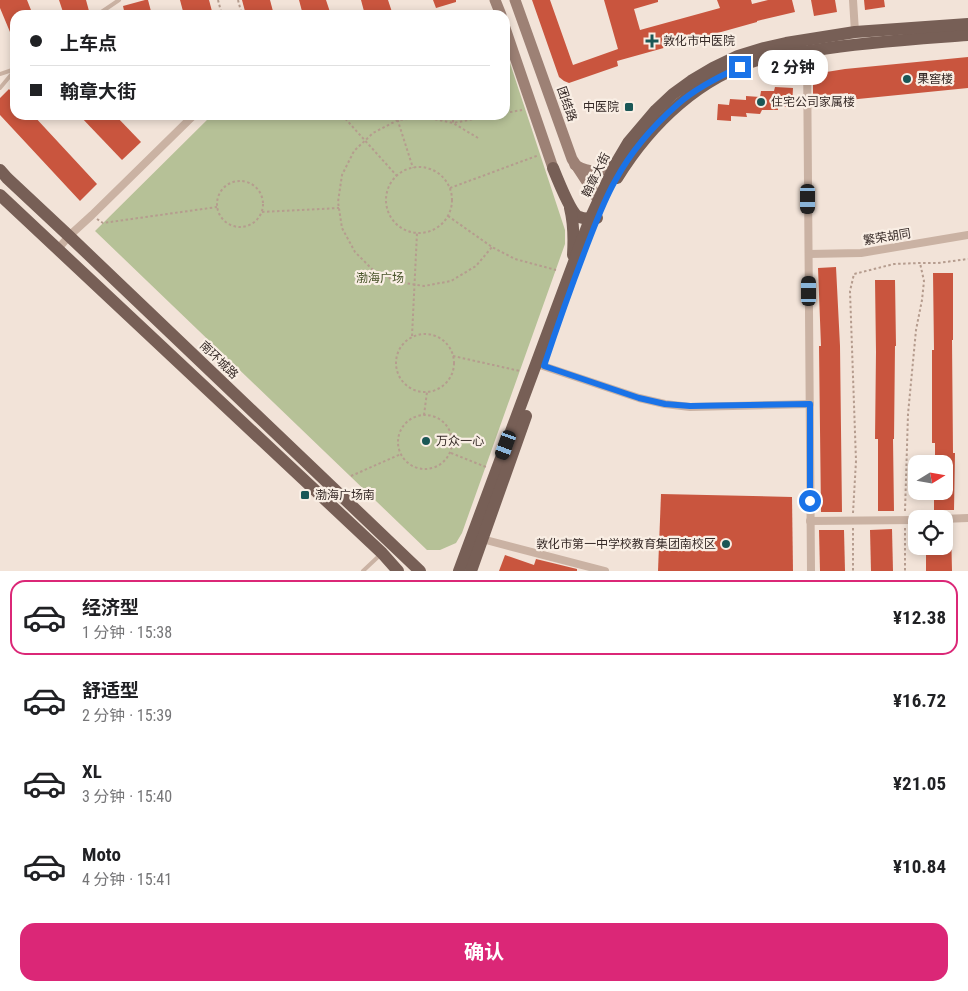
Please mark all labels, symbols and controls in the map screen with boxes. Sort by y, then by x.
text: 上车点 [60,32,117,55]
marker: 敦化市中医院 [645,34,659,48]
place label: 敦化市中医院 [663,34,735,48]
callout: 2 分钟 [758,50,828,84]
route end [729,56,751,78]
text: 2 分钟 [771,58,815,77]
place label: 果窖楼 [917,72,953,86]
marker: 果窖楼 [901,73,913,85]
text: 翰章大街 [60,80,136,103]
street label: 团结路 [555,85,579,123]
place label: 住宅公司家属楼 [771,95,855,109]
marker: 住宅公司家属楼 [755,96,767,108]
place label: 中医院 [583,100,619,114]
marker: 中医院 [623,101,635,113]
street label: 翰章大街 [579,150,613,200]
car [800,184,815,214]
street label: 繁荣胡同 [862,226,912,248]
park label: 渤海广场 [356,271,404,285]
car [801,276,816,306]
street label: 南环城路 [197,338,241,382]
car [493,428,518,462]
place label: 万众一心 [436,434,484,448]
marker: 万众一心 [420,435,432,447]
north arrow [908,455,952,500]
map controls [908,455,953,555]
place label: 渤海广场南 [315,488,375,502]
marker: 渤海广场南 [299,489,311,501]
route start [799,490,821,512]
button: locate [908,510,953,555]
place label: 敦化市第一中学校教育集团南校区 [536,537,716,551]
marker: 敦化市第一中学校教育集团南校区 [720,538,732,550]
icon: car [22,595,67,640]
text: 经济型 [82,596,139,619]
text: ¥12.38 [893,606,946,629]
text: 1 分钟 · 15:38 [82,623,172,642]
icon: car [22,678,67,723]
text: 舒适型 [82,679,139,702]
text: ¥16.72 [893,689,946,712]
text: 2 分钟 · 15:39 [82,706,172,725]
text: XL [82,760,102,783]
icon: car [22,761,67,806]
text: ¥21.05 [893,772,946,795]
text: 3 分钟 · 15:40 [82,787,172,806]
text: Moto [82,843,121,866]
icon: car [22,844,67,889]
text: ¥10.84 [893,855,946,878]
text: 4 分钟 · 15:41 [82,870,172,889]
button: 确认 [20,923,948,981]

